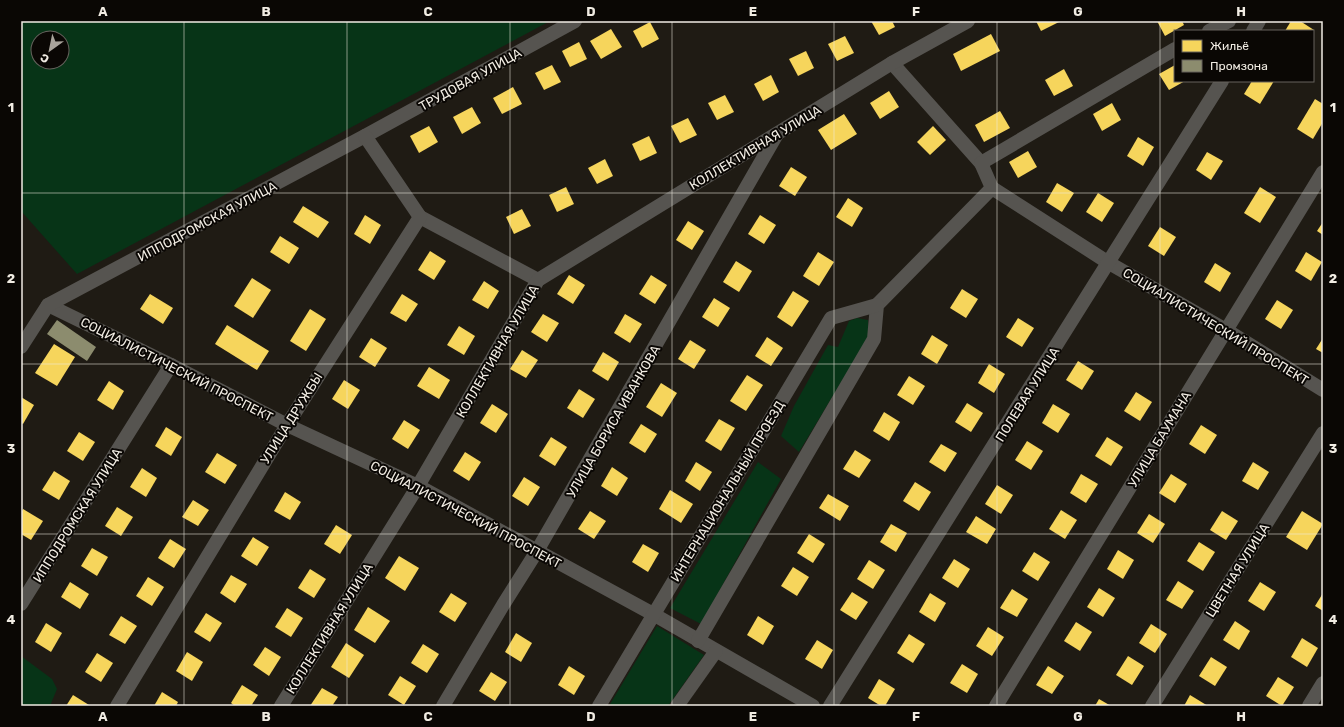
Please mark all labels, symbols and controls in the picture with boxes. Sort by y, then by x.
text: A [98,4,108,19]
text: B [261,4,271,19]
text: C [423,4,433,19]
text: D [586,4,596,19]
text: E [749,4,757,19]
text: F [912,4,920,19]
text: G [1073,4,1083,19]
text: H [1236,4,1246,19]
north arrow [30,30,70,70]
legend [1174,30,1314,82]
text: Жильё [1210,39,1249,53]
street label: ТРУДОВАЯ УЛИЦА [416,45,524,114]
text: С [38,50,52,66]
text: Промзона [1210,59,1268,73]
text: 1 [8,100,14,115]
text: 1 [1330,100,1336,115]
street label: КОЛЛЕКТИВНАЯ УЛИЦА [687,102,824,193]
street label: ИППОДРОМСКАЯ УЛИЦА [135,178,280,265]
street label: СОЦИАЛИСТИЧЕСКИЙ ПРОСПЕКТ [1120,265,1312,388]
text: 2 [7,271,15,286]
text: 2 [1329,271,1337,286]
street label: КОЛЛЕКТИВНАЯ УЛИЦА [453,282,542,420]
street label: СОЦИАЛИСТИЧЕСКИЙ ПРОСПЕКТ [78,314,276,425]
street label: УЛИЦА БОРИСА ИВАНКОВА [564,342,663,500]
street label: ПОЛЕВАЯ УЛИЦА [992,344,1063,444]
street label: УЛИЦА ДРУЖБЫ [257,370,326,467]
street label: УЛИЦА БАУМАНА [1125,388,1194,490]
street label: ИНТЕРНАЦИОНАЛЬНЫЙ ПРОЕЗД [667,398,787,584]
text: 3 [7,441,16,456]
text: 3 [1329,441,1338,456]
street label: ИППОДРОМСКАЯ УЛИЦА [30,445,125,585]
street label: СОЦИАЛИСТИЧЕСКИЙ ПРОСПЕКТ [368,458,564,571]
street label: ЦВЕТНАЯ УЛИЦА [1203,520,1272,620]
street label: КОЛЛЕКТИВНАЯ УЛИЦА [283,560,376,696]
text: 4 [7,612,16,627]
text: 4 [1329,612,1338,627]
text: A [98,709,108,724]
text: B [261,709,271,724]
text: C [423,709,433,724]
text: D [586,709,596,724]
text: E [749,709,757,724]
text: F [912,709,920,724]
text: G [1073,709,1083,724]
text: H [1236,709,1246,724]

